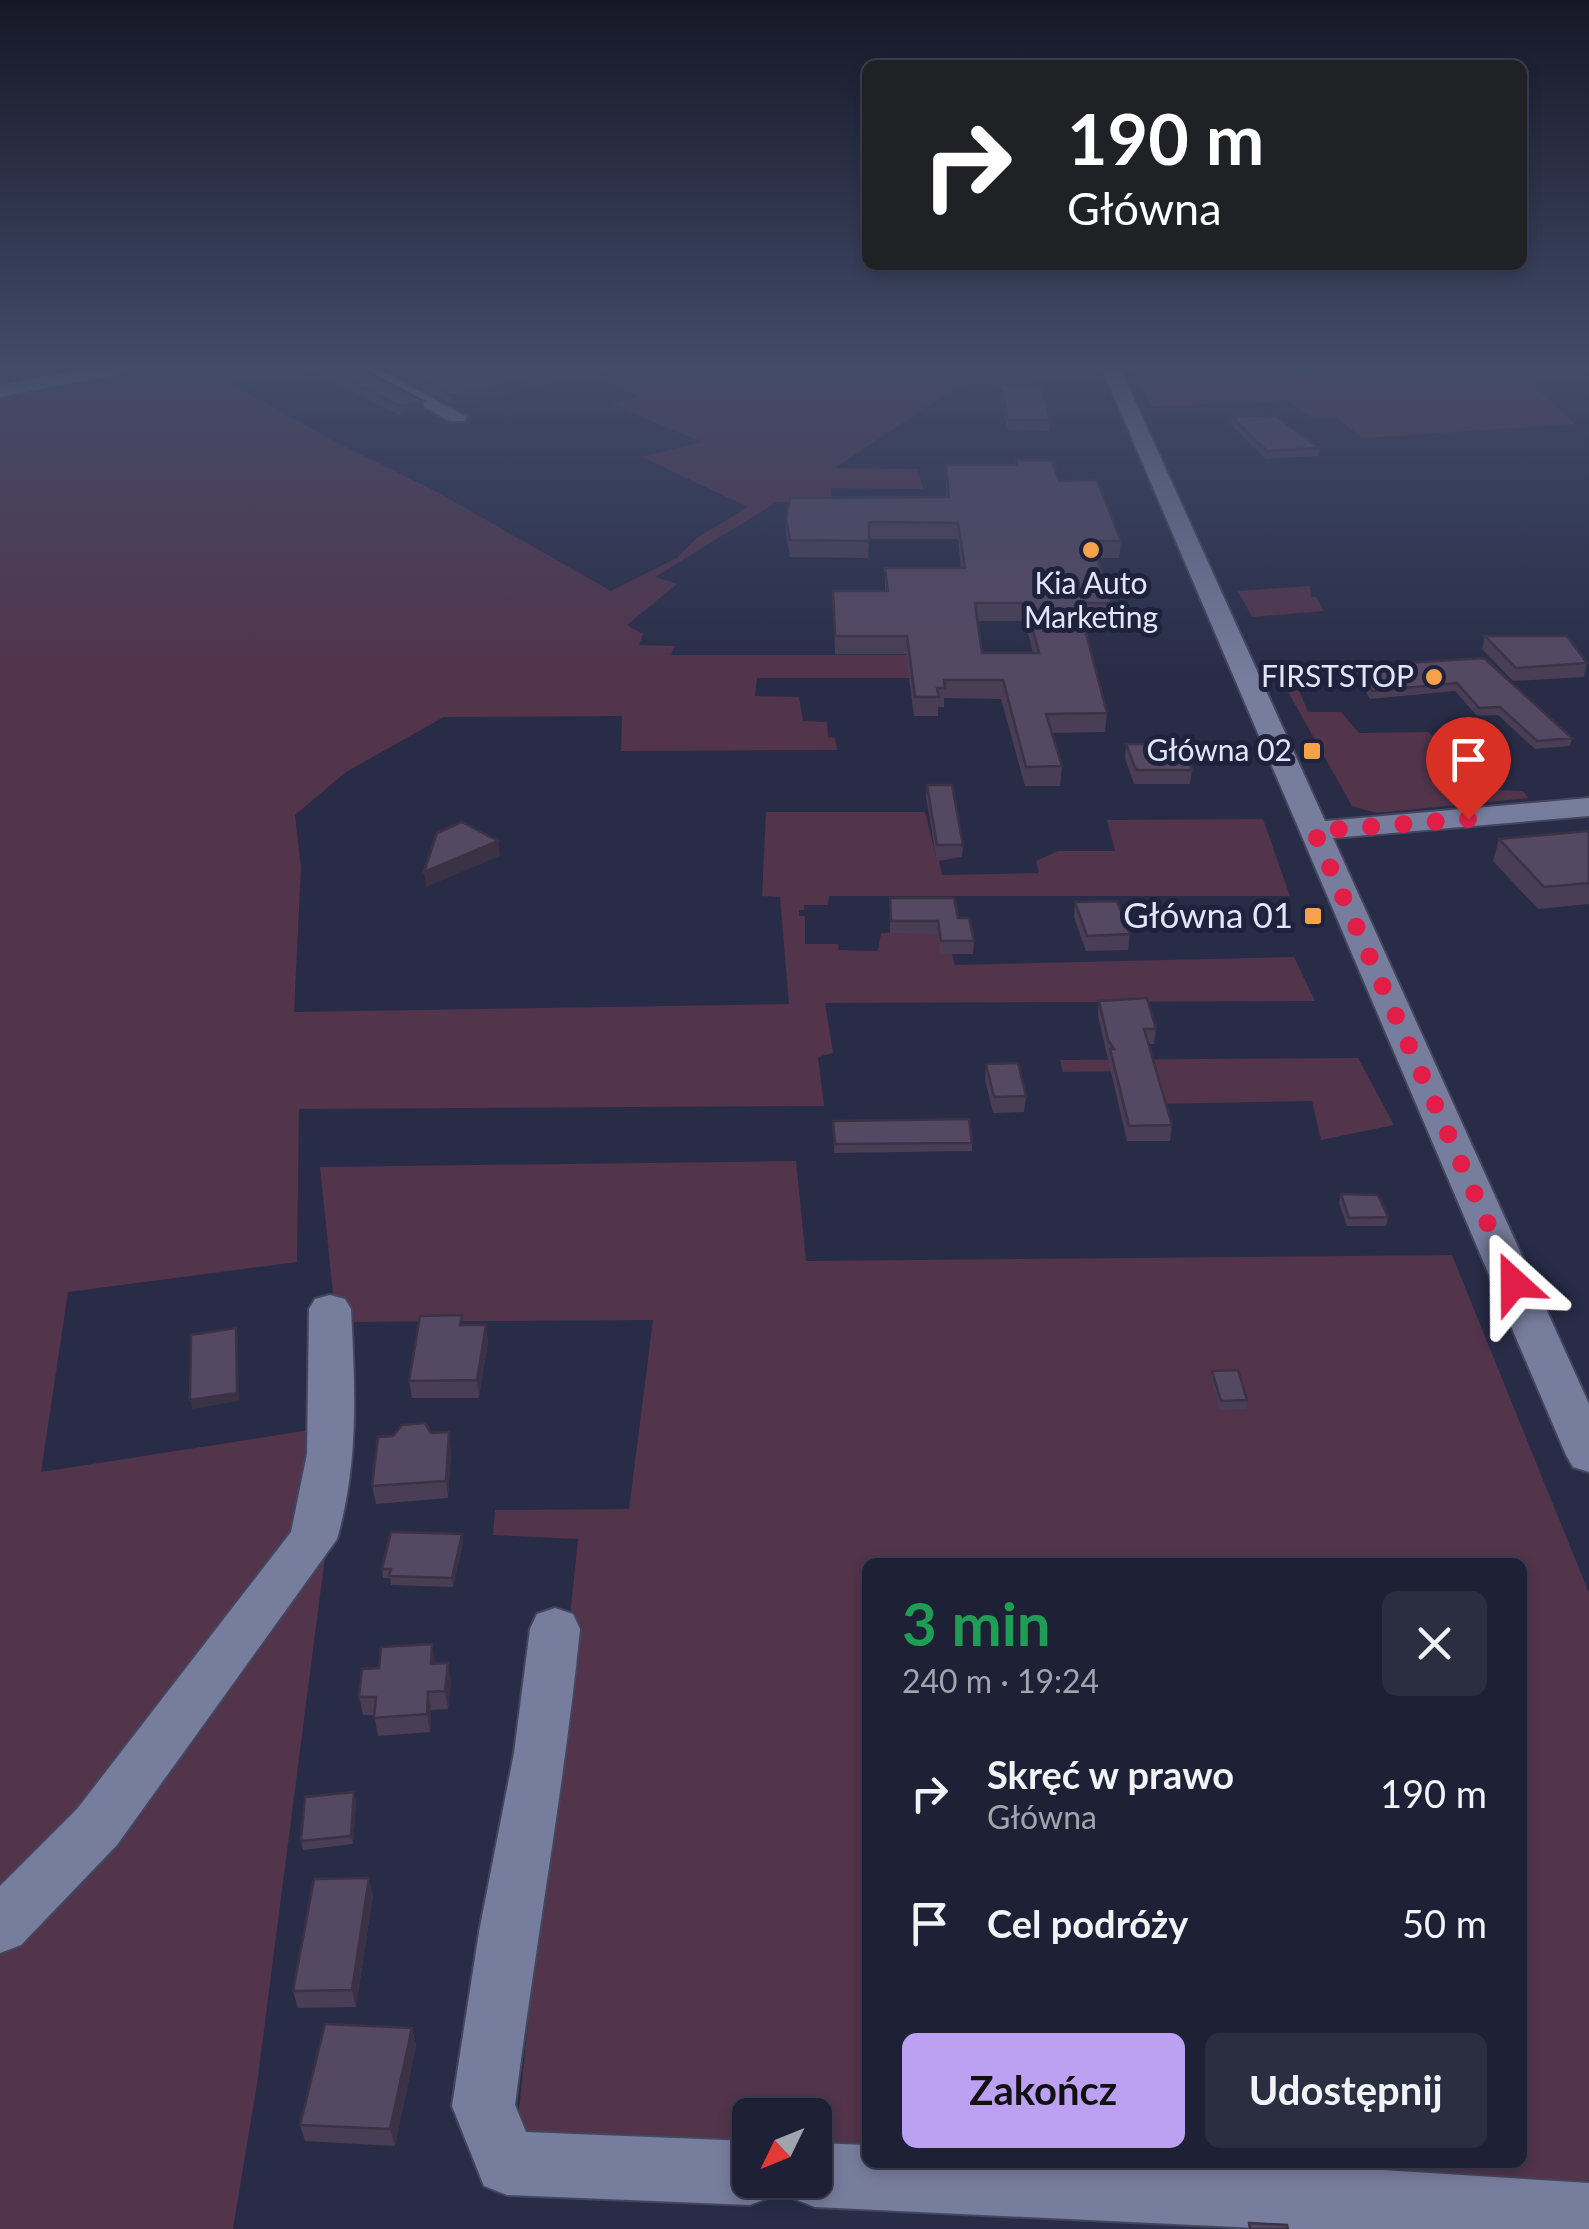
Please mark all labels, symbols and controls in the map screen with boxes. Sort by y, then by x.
text: 190 m [1067,96,1264,180]
icon: right [902,100,1032,230]
text: Główna [1067,181,1222,235]
marker: Kia Auto Marketing [1080,539,1102,561]
place label: Kia Auto Marketing [1024,564,1158,634]
place label: FIRSTSTOP [1261,657,1414,693]
marker: FIRSTSTOP [1423,666,1445,688]
pin [1426,717,1511,820]
place label: Główna 02 [1146,731,1292,767]
icon: arrive [1441,732,1496,787]
marker: Główna 02 [1301,740,1323,762]
place label: Główna 01 [1123,893,1293,935]
marker: Główna 01 [1302,905,1324,927]
position arrow [1462,1231,1566,1335]
text: 3 min [902,1587,1051,1659]
button: close [1382,1591,1487,1696]
text: 240 m · 19:24 [902,1661,1099,1700]
text: Skręć w prawo [987,1751,1234,1797]
icon: right [902,1766,957,1821]
text: 190 m [1380,1770,1487,1816]
text: Główna [987,1797,1097,1836]
icon: arrive [902,1896,957,1951]
text: Cel podróży [987,1900,1188,1946]
text: 50 m [1402,1900,1487,1946]
button: Zakończ [902,2033,1185,2148]
button: Udostępnij [1205,2033,1487,2148]
north arrow [732,2098,832,2198]
map controls [732,2098,832,2198]

